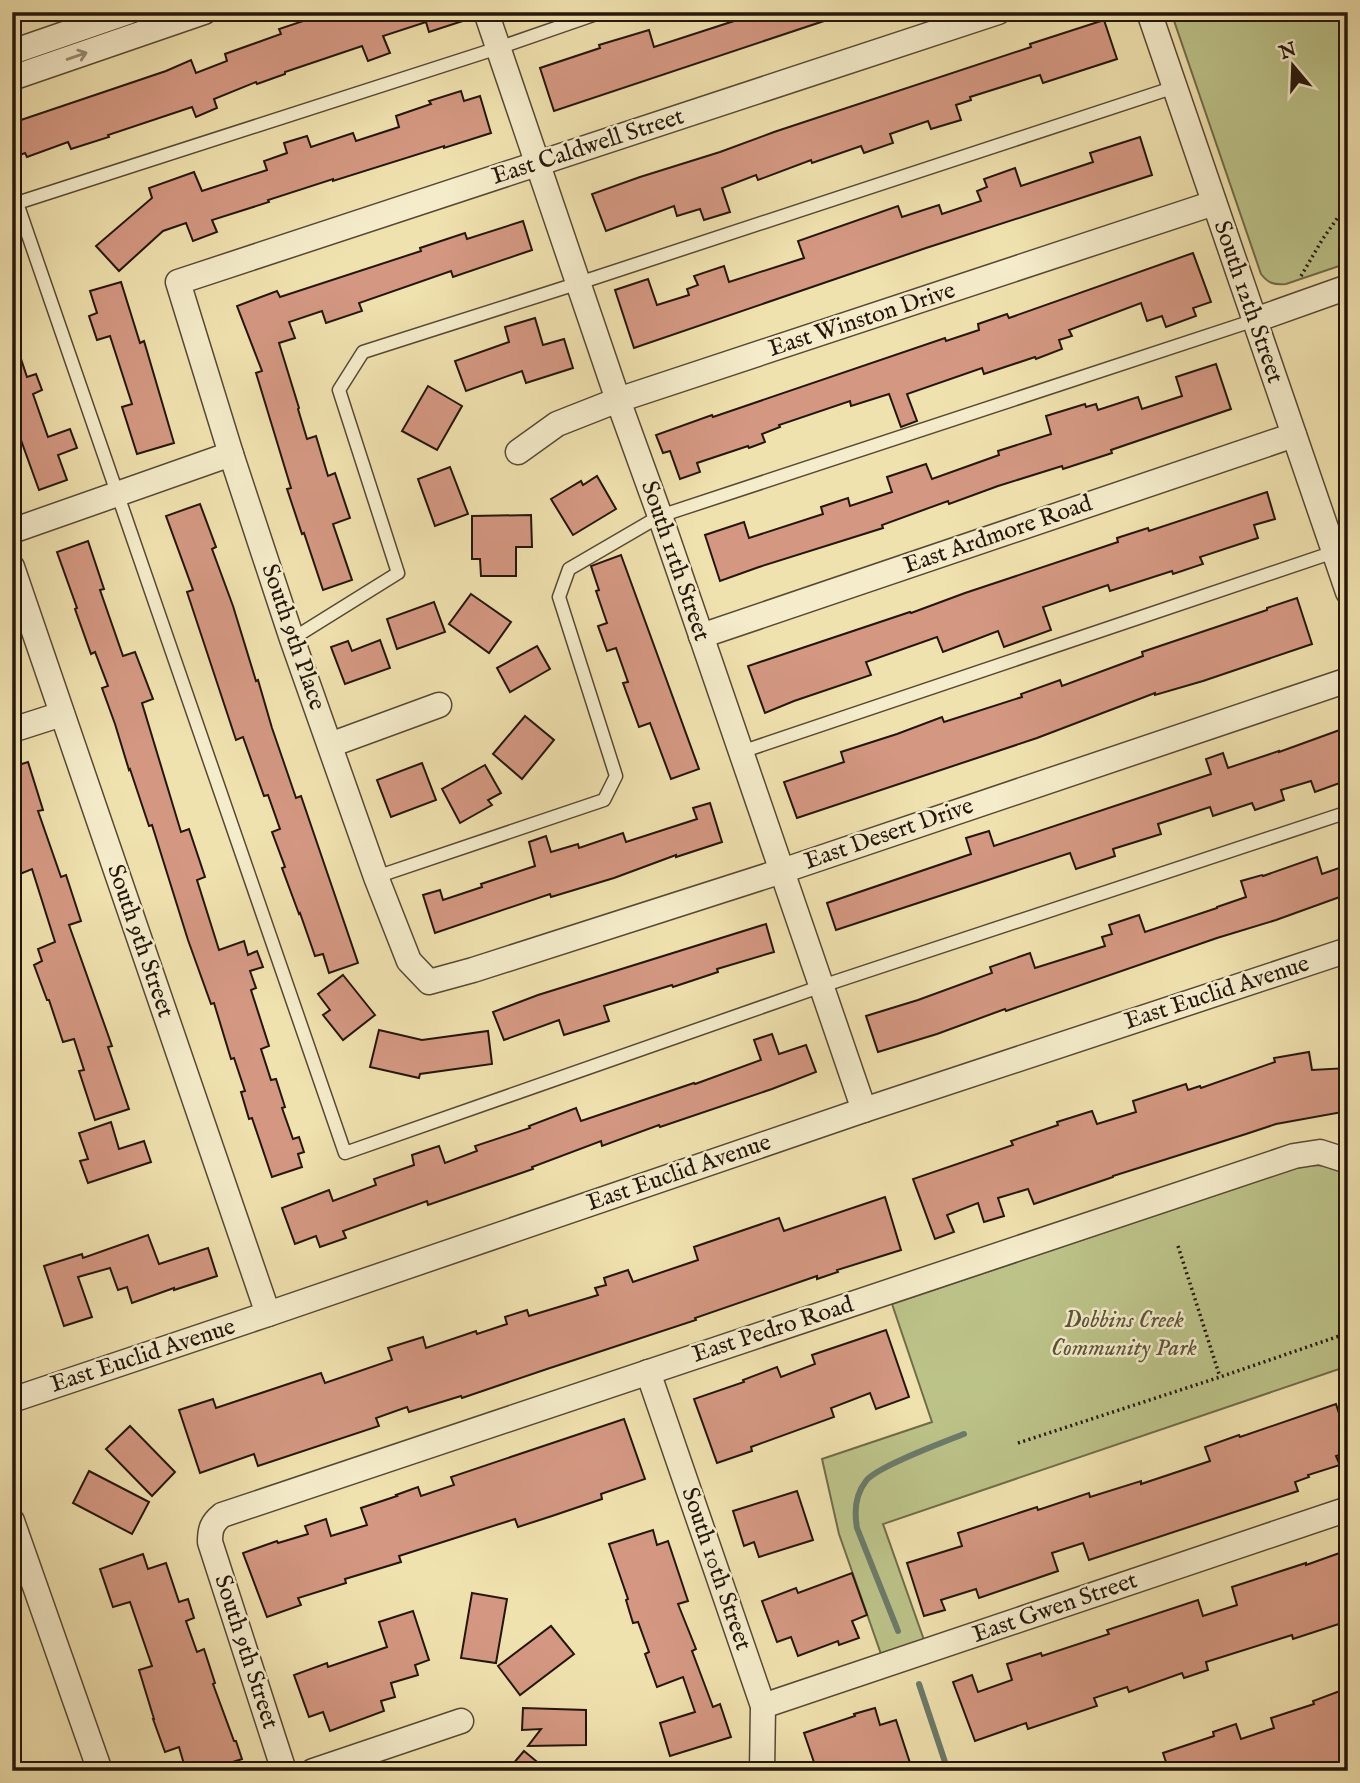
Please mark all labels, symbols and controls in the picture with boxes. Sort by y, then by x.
north arrow [1258,32,1328,102]
text: N [1275,38,1300,66]
one-way arrow [65,49,87,61]
street label: East Caldwell Street [488,101,688,193]
street label: South 12th Street [1206,217,1290,387]
street label: East Winston Drive [765,275,959,365]
street label: South 11th Street [633,477,717,645]
street label: East Ardmore Road [900,488,1097,582]
street label: South 9th Place [253,560,333,714]
street label: East Desert Drive [800,791,978,877]
street label: South 9th Street [99,860,181,1022]
street label: East Euclid Avenue [1121,949,1313,1037]
street label: East Euclid Avenue [583,1127,775,1219]
street label: East Pedro Road [689,1289,858,1371]
park label: Dobbins Creek Community Park [1051,1305,1197,1364]
street label: East Euclid Avenue [47,1312,239,1400]
street label: South 10th Street [674,1483,758,1655]
street label: East Gwen Street [968,1565,1142,1651]
street label: South 9th Street [207,1571,285,1733]

